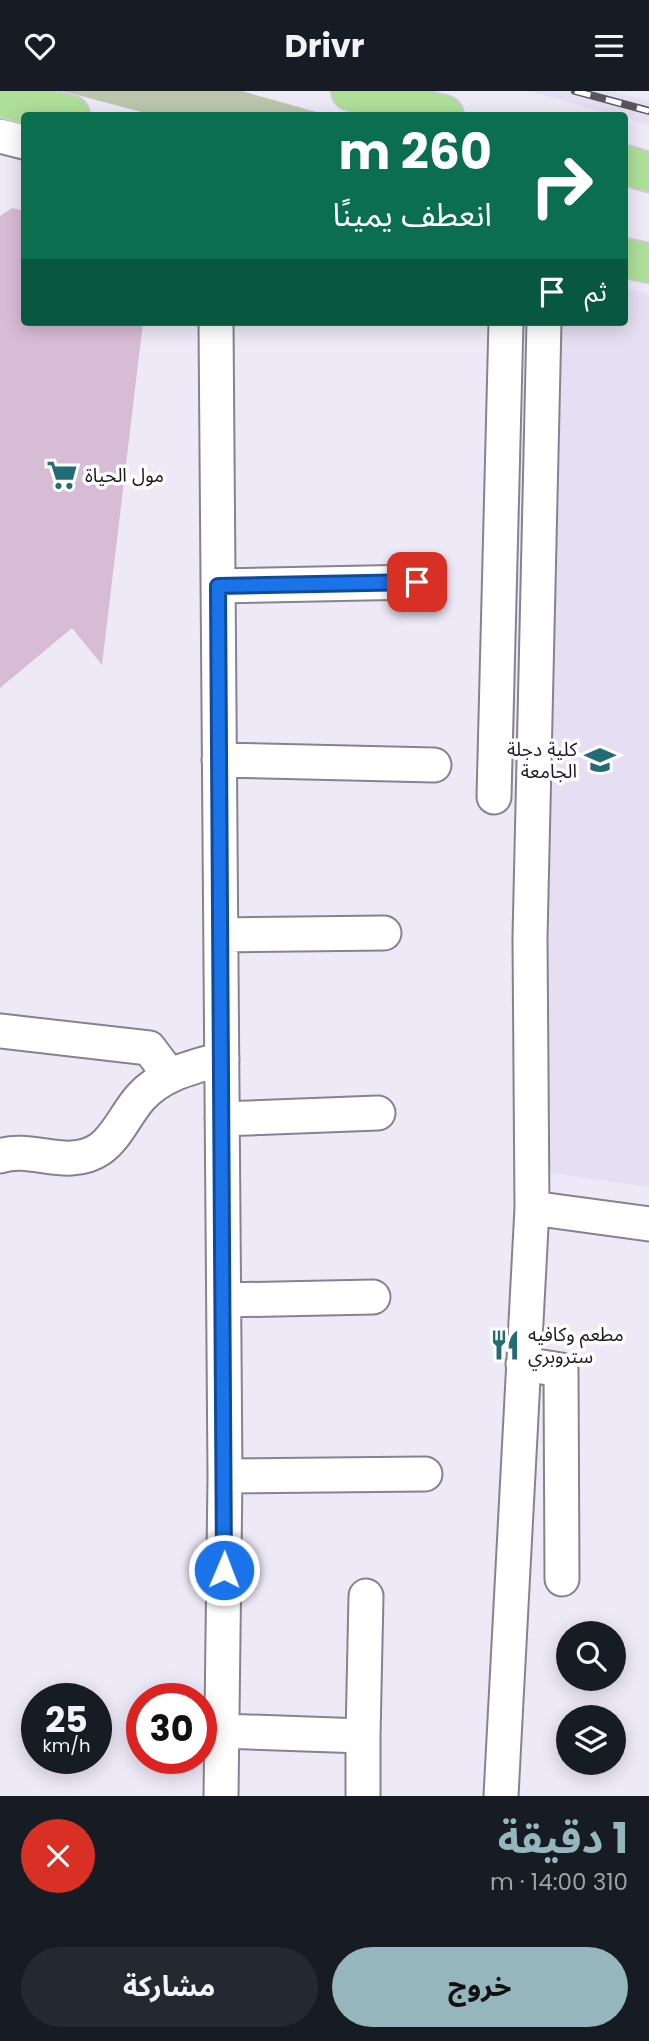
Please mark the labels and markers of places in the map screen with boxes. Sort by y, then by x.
supermarket icon: مول الحياة [45,458,79,492]
place label: مول الحياة [85,462,164,489]
pin [387,552,447,612]
place label: كلية دجلة الجامعة [507,736,578,785]
school or university icon: كلية دجلة الجامعة [583,743,617,777]
place label: مطعم وكافيه ستروبري [528,1321,624,1371]
restaurant icon: مطعم وكافيه ستروبري [488,1328,522,1362]

